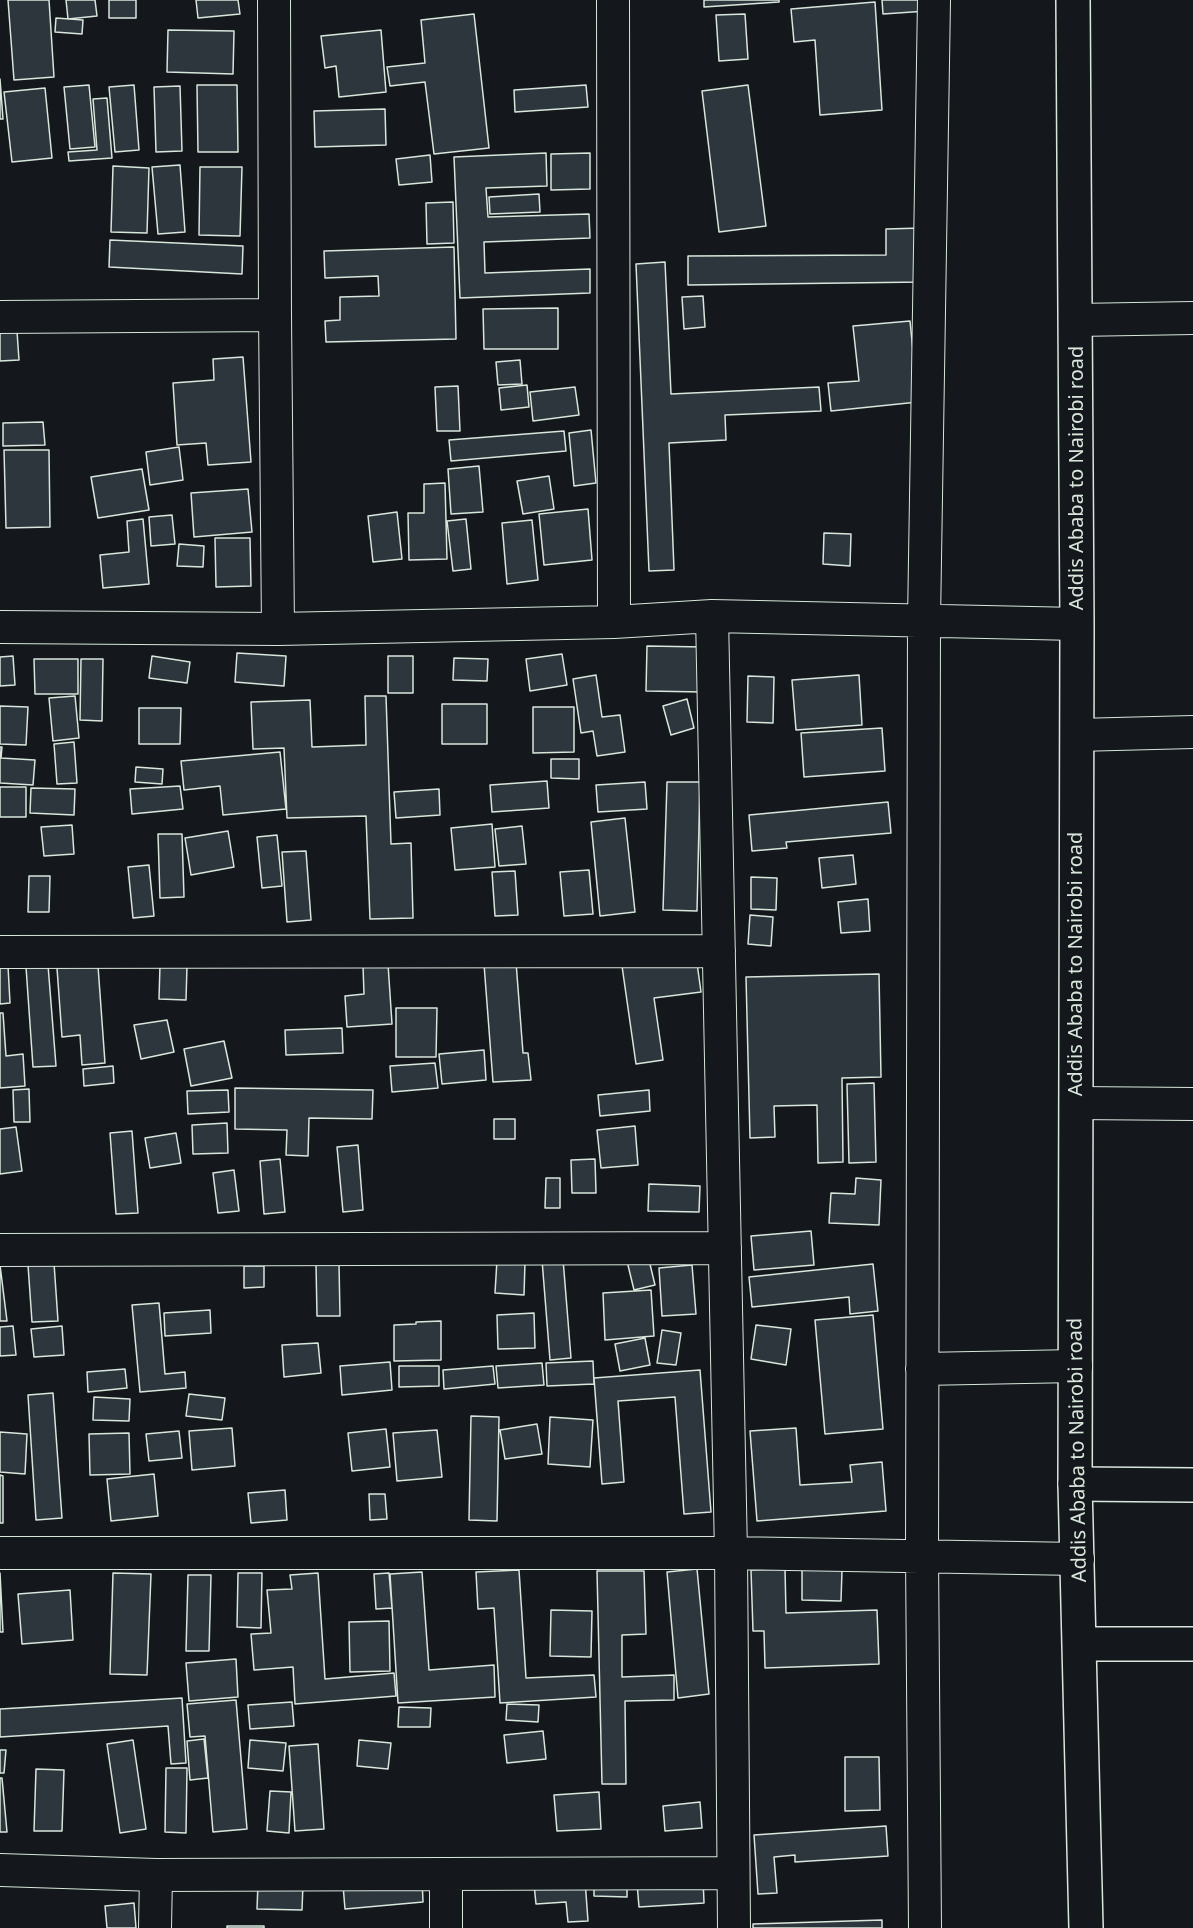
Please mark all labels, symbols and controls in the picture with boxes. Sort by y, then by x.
street label: Addis Ababa to Nairobi road [1065,346,1089,610]
street label: Addis Ababa to Nairobi road [1064,832,1088,1096]
street label: Addis Ababa to Nairobi road [1064,1318,1092,1582]

